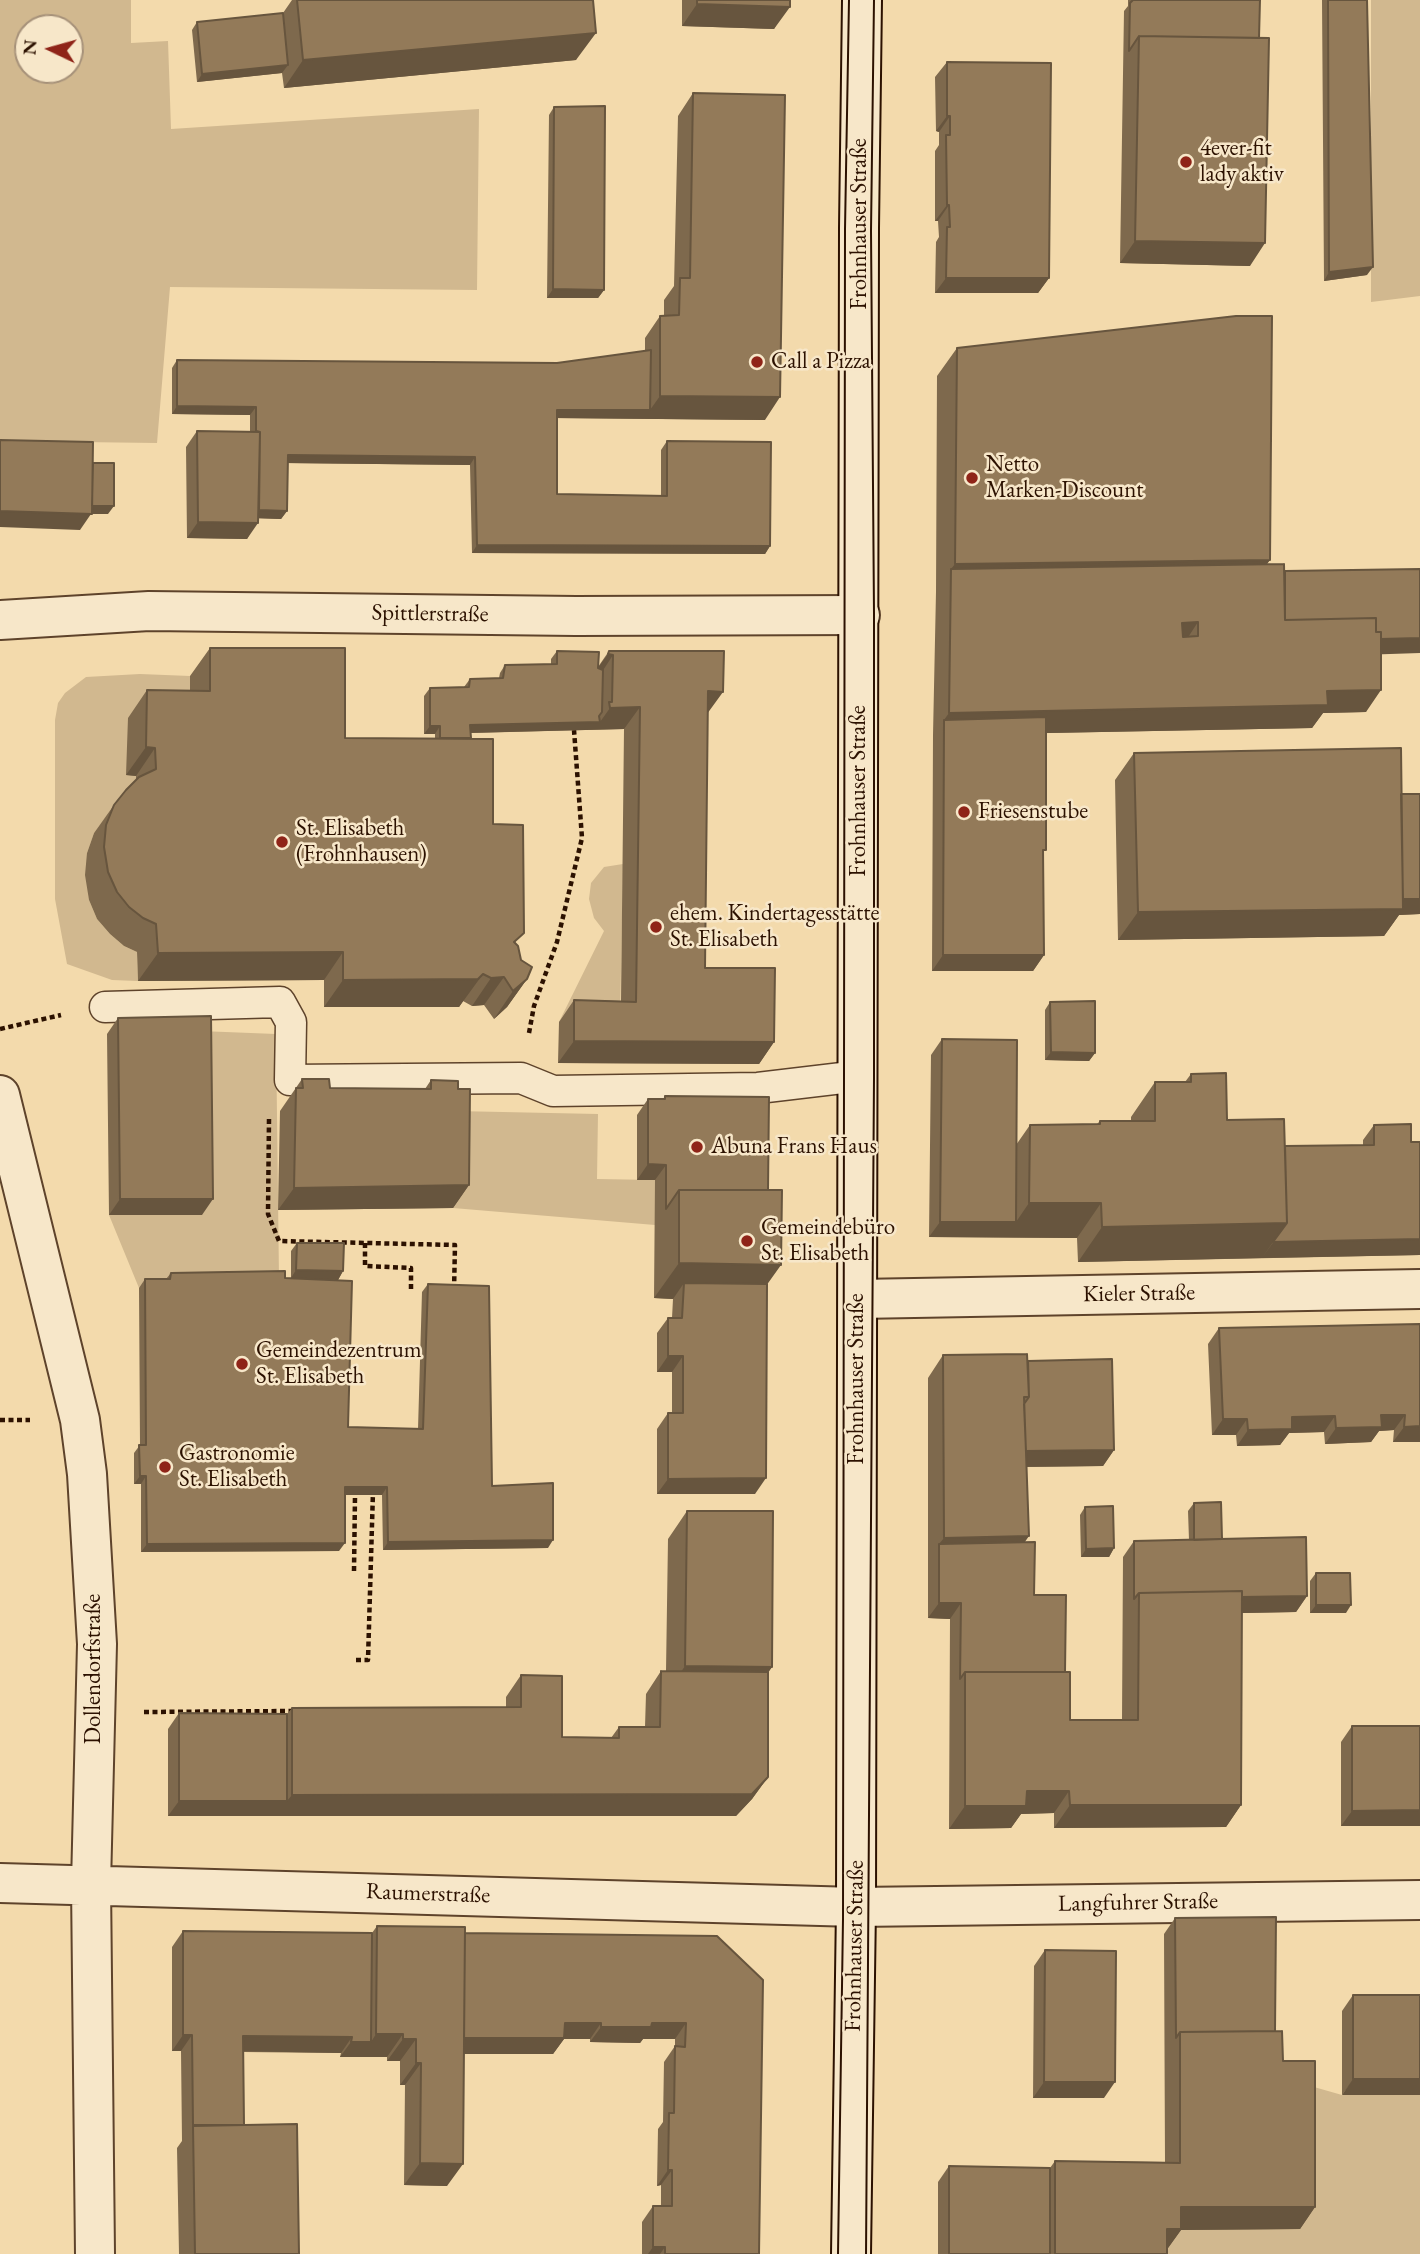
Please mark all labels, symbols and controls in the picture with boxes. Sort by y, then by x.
north arrow [14,14,84,84]
text: N [16,39,43,56]
place label: 4ever-fit lady aktiv [1200,135,1284,189]
street label: Frohnhauser Straße [846,138,874,310]
marker: 4ever-fit lady aktiv [1178,154,1194,170]
place label: Call a Pizza [771,348,871,376]
marker: Call a Pizza [749,354,765,370]
place label: Netto Marken-Discount [986,451,1144,505]
marker: Netto Marken-Discount [964,470,980,486]
street label: Spittlerstraße [371,599,489,629]
street label: Frohnhauser Straße [845,705,873,877]
place label: Friesenstube [978,798,1088,826]
marker: Friesenstube [956,804,972,820]
place label: St. Elisabeth (Frohnhausen) [296,815,427,869]
marker: St. Elisabeth (Frohnhausen) [274,834,290,850]
place label: ehem. Kindertagesstätte St. Elisabeth [670,900,879,954]
marker: ehem. Kindertagesstätte St. Elisabeth [648,919,664,935]
place label: Abuna Frans Haus [711,1133,877,1161]
marker: Abuna Frans Haus [689,1139,705,1155]
place label: Gemeindebüro St. Elisabeth [761,1214,895,1268]
marker: Gemeindebüro St. Elisabeth [739,1233,755,1249]
street label: Kieler Straße [1083,1279,1195,1309]
street label: Frohnhauser Straße [843,1293,871,1465]
place label: Gemeindezentrum St. Elisabeth [256,1337,422,1391]
marker: Gemeindezentrum St. Elisabeth [234,1356,250,1372]
place label: Gastronomie St. Elisabeth [179,1440,295,1494]
marker: Gastronomie St. Elisabeth [157,1459,173,1475]
street label: Dollendorfstraße [80,1594,108,1744]
street label: Frohnhauser Straße [840,1860,870,2032]
street label: Raumerstraße [365,1878,491,1910]
street label: Langfuhrer Straße [1058,1888,1218,1918]

